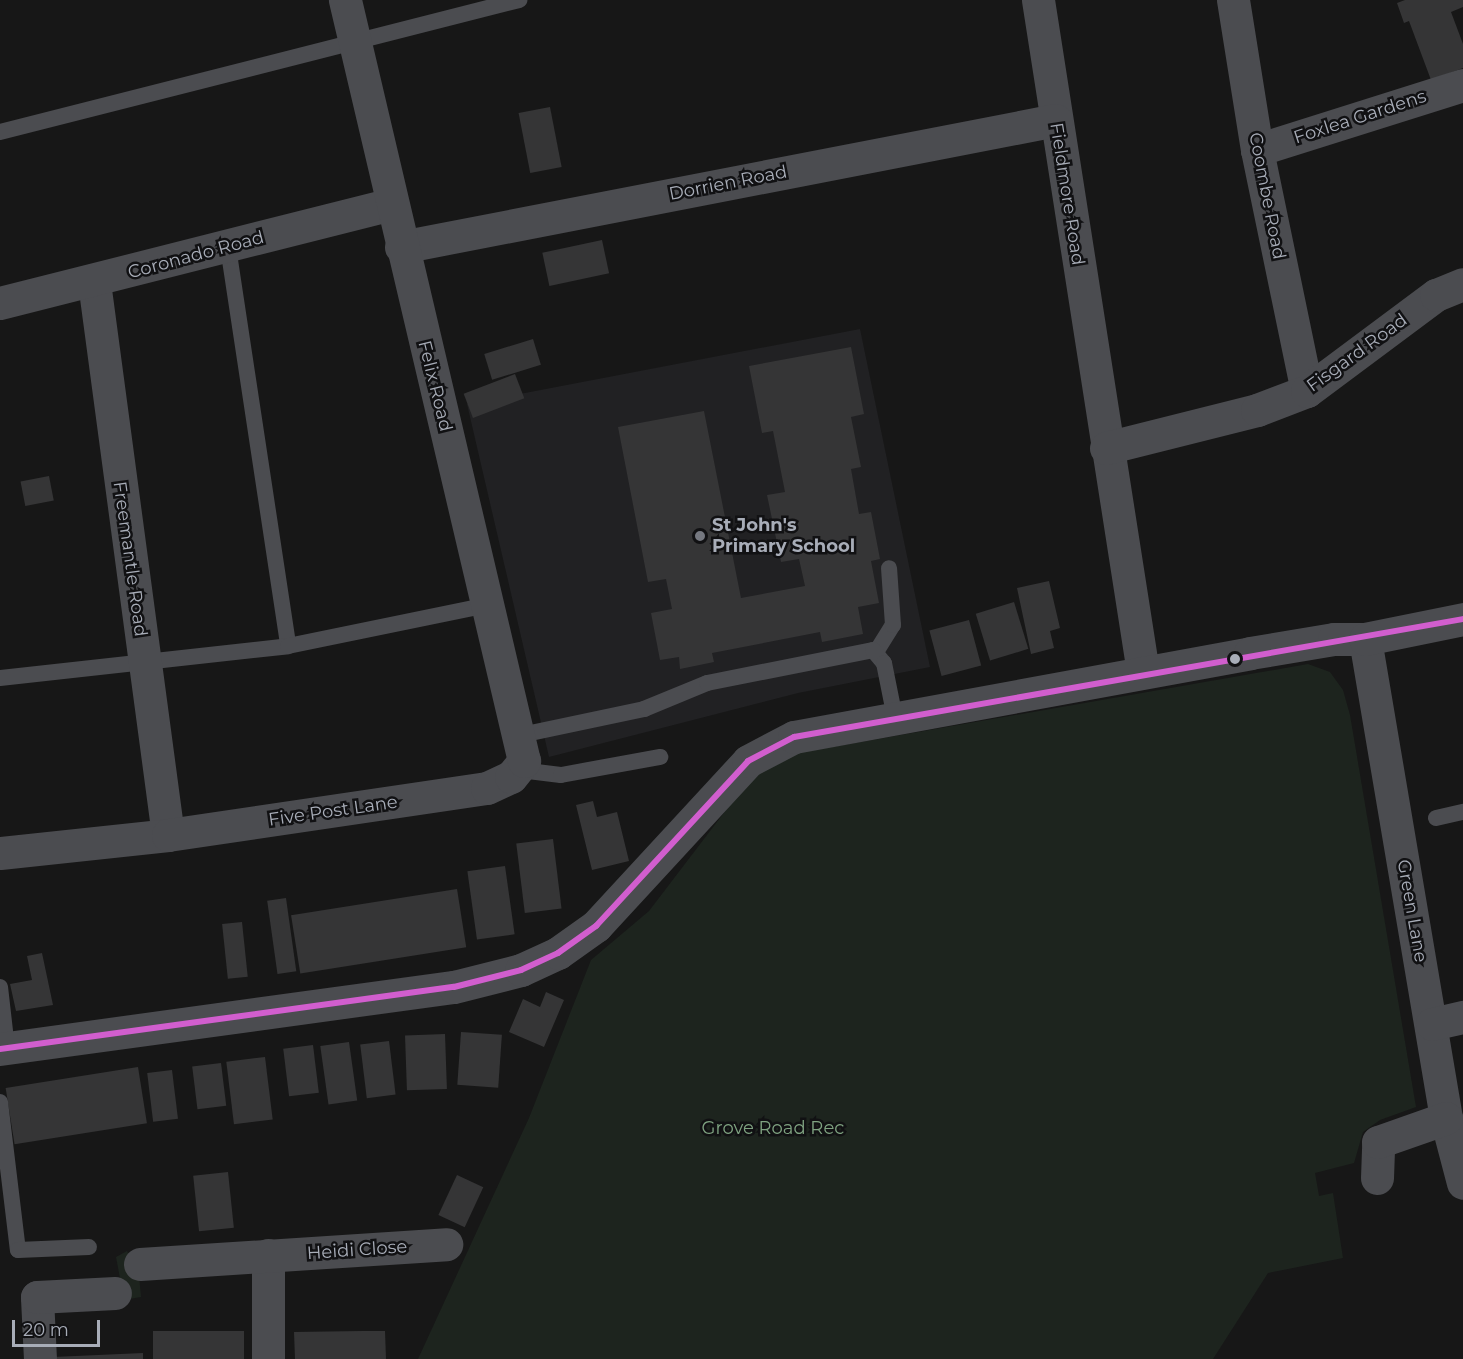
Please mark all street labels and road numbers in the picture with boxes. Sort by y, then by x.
street label: Foxlea Gardens [1291,85,1429,149]
street label: Fieldmore Road [1045,121,1089,267]
street label: Coombe Road [1244,131,1290,261]
street label: Dorrien Road [667,161,789,205]
street label: Coronado Road [126,226,266,284]
street label: Fisgard Road [1303,309,1411,397]
street label: Felix Road [413,338,457,434]
street label: Freemantle Road [108,480,152,638]
street label: Five Post Lane [267,791,399,831]
street label: Green Lane [1392,858,1432,964]
street label: Heidi Close [306,1236,408,1264]

